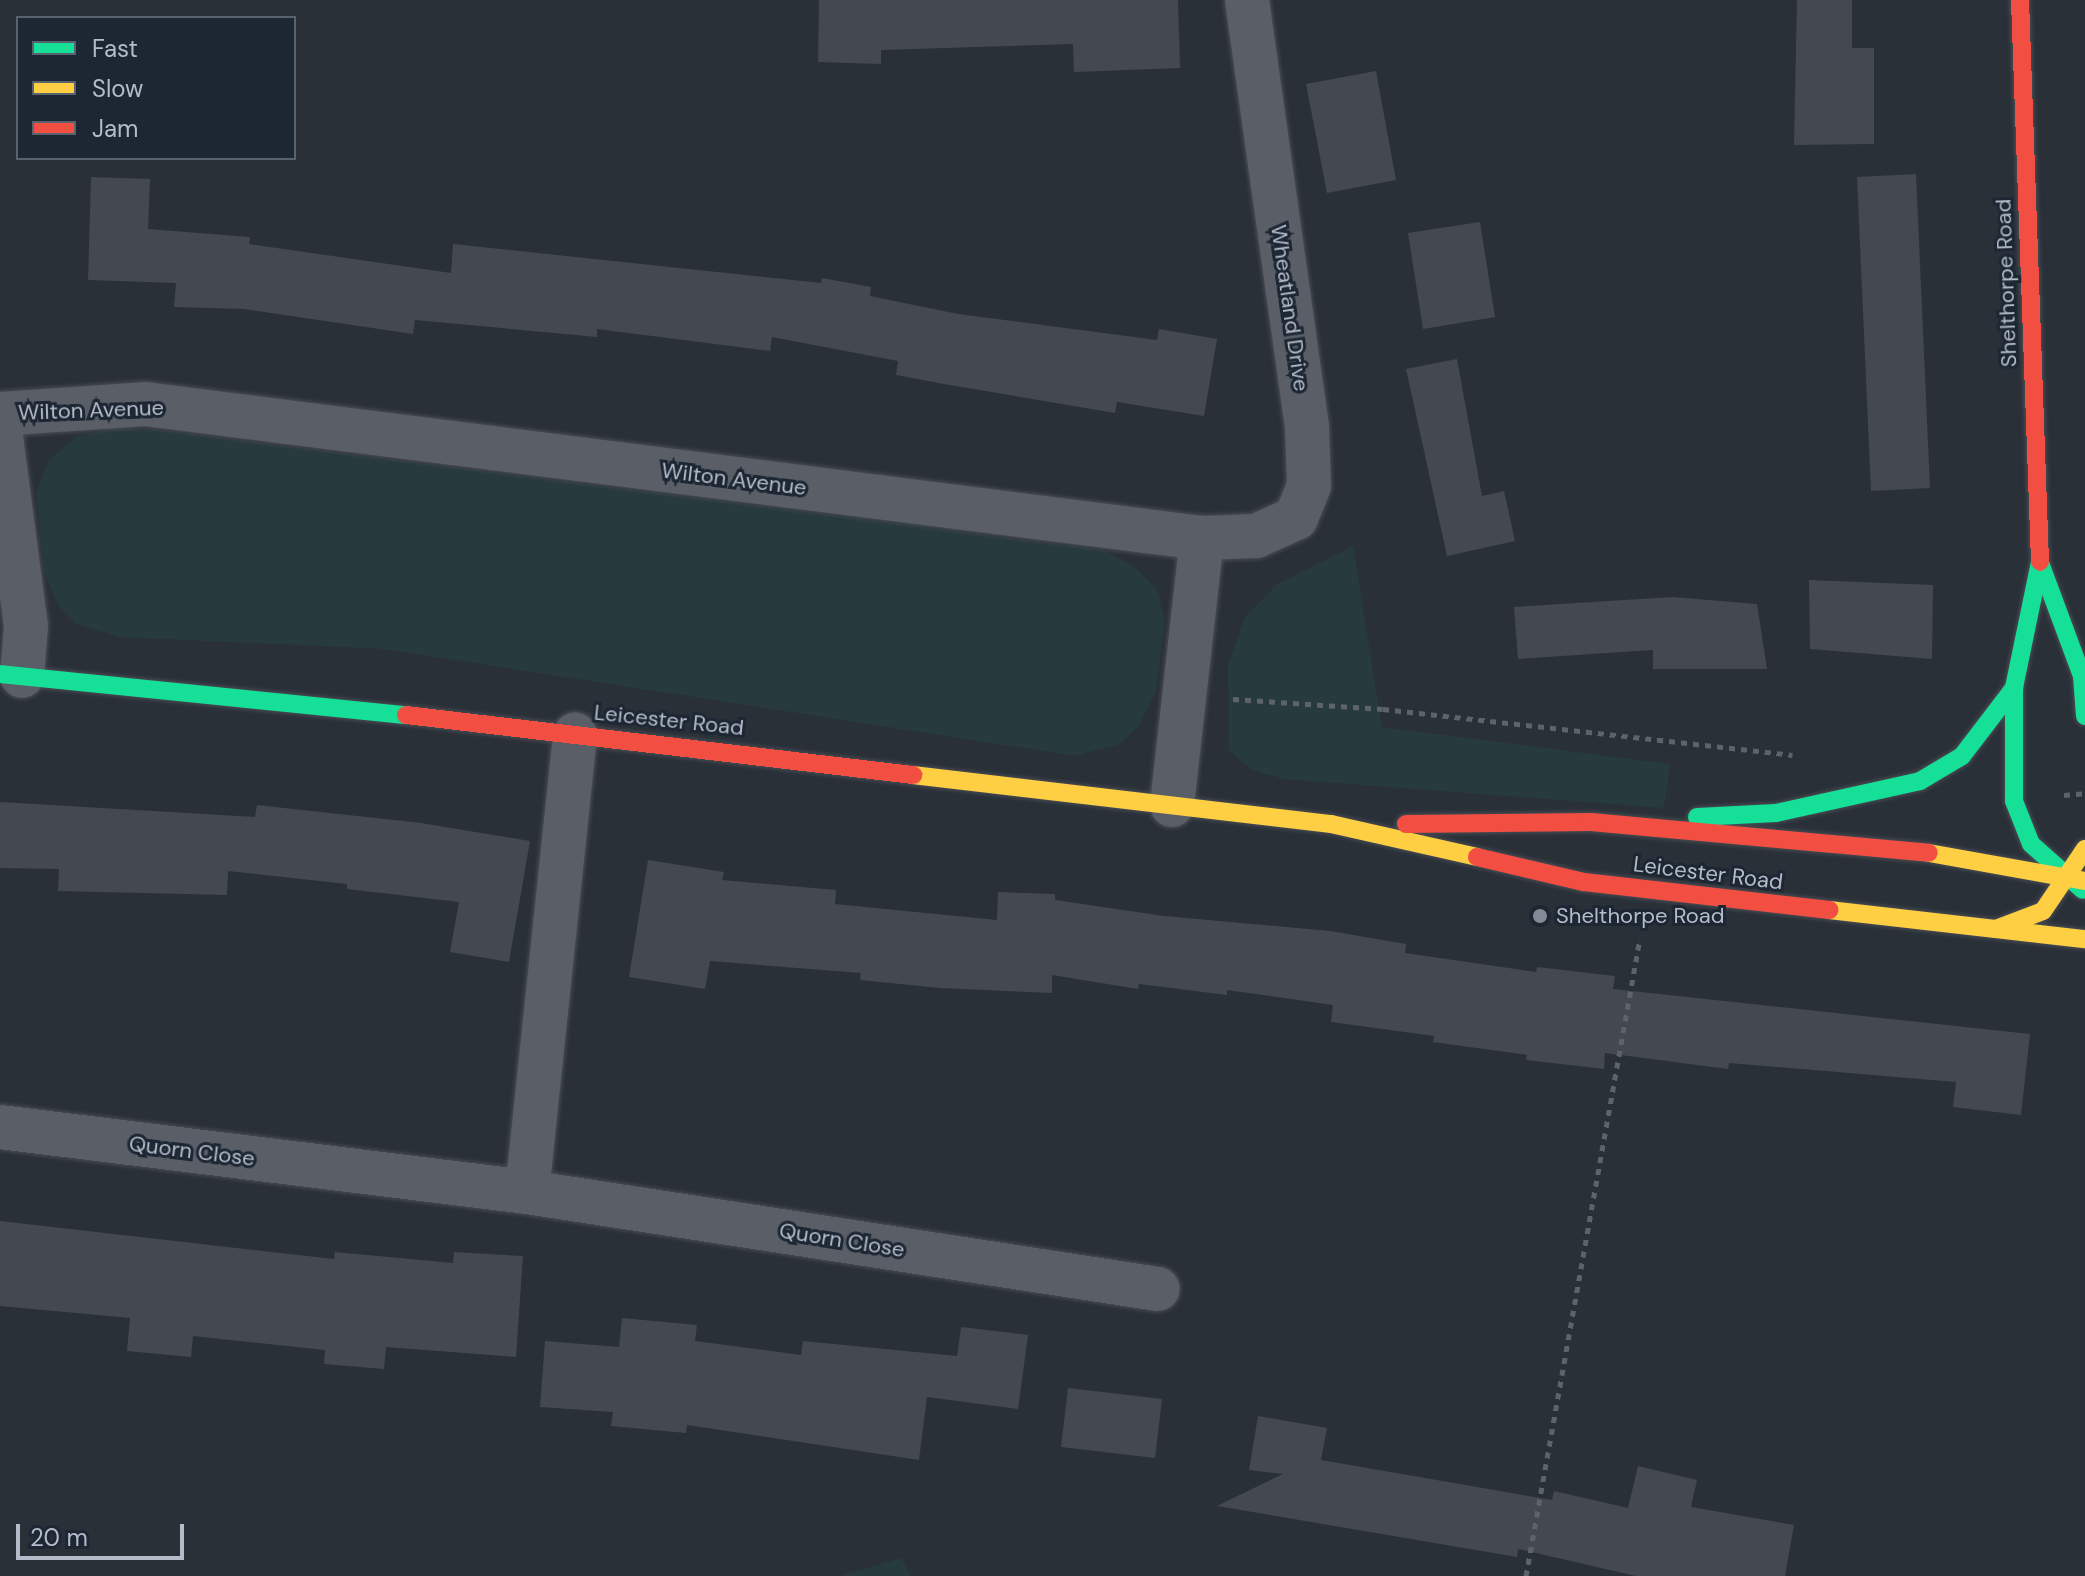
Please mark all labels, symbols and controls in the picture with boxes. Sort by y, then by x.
legend [16,16,296,160]
text: Fast [92,33,138,64]
text: Slow [92,73,143,104]
text: Jam [92,113,138,144]
street label: Shelthorpe Road [1990,198,2022,368]
street label: Wheatland Drive [1265,223,1315,393]
street label: Wilton Avenue [18,394,164,426]
street label: Wilton Avenue [660,457,808,501]
street label: Leicester Road [593,699,745,741]
street label: Leicester Road [1632,851,1784,895]
place label: Shelthorpe Road [1556,903,1725,929]
marker: Shelthorpe Road [1531,907,1549,925]
street label: Quorn Close [128,1130,256,1172]
street label: Quorn Close [777,1217,907,1263]
scale bar [20,1508,188,1558]
text: 20 m [30,1522,88,1553]

